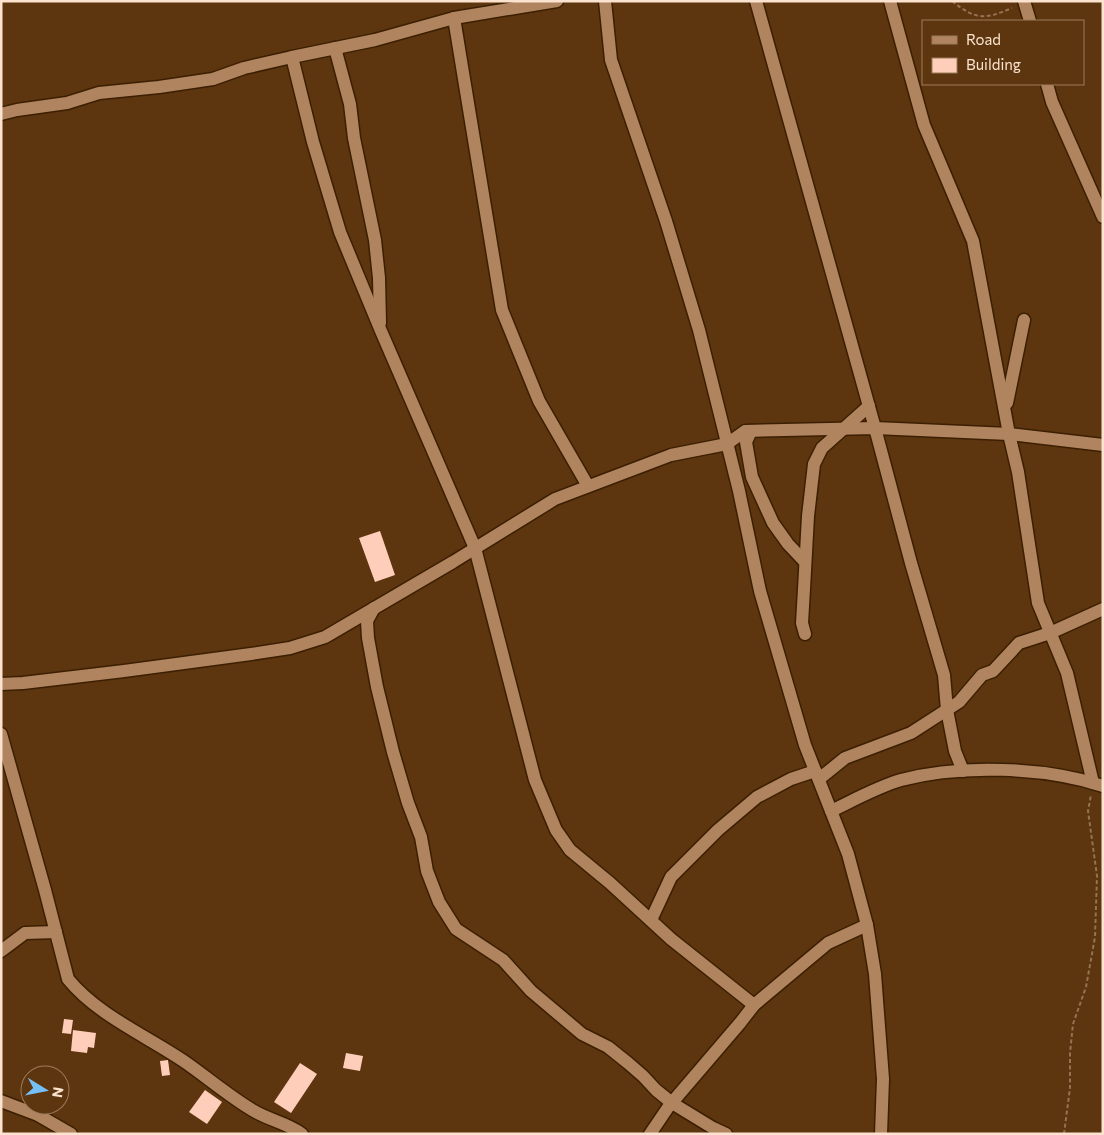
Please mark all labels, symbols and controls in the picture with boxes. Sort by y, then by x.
legend [922,20,1084,85]
text: Road [966,30,1001,48]
text: Building [966,55,1021,73]
north arrow [20,1065,70,1115]
text: N [49,1086,68,1099]

